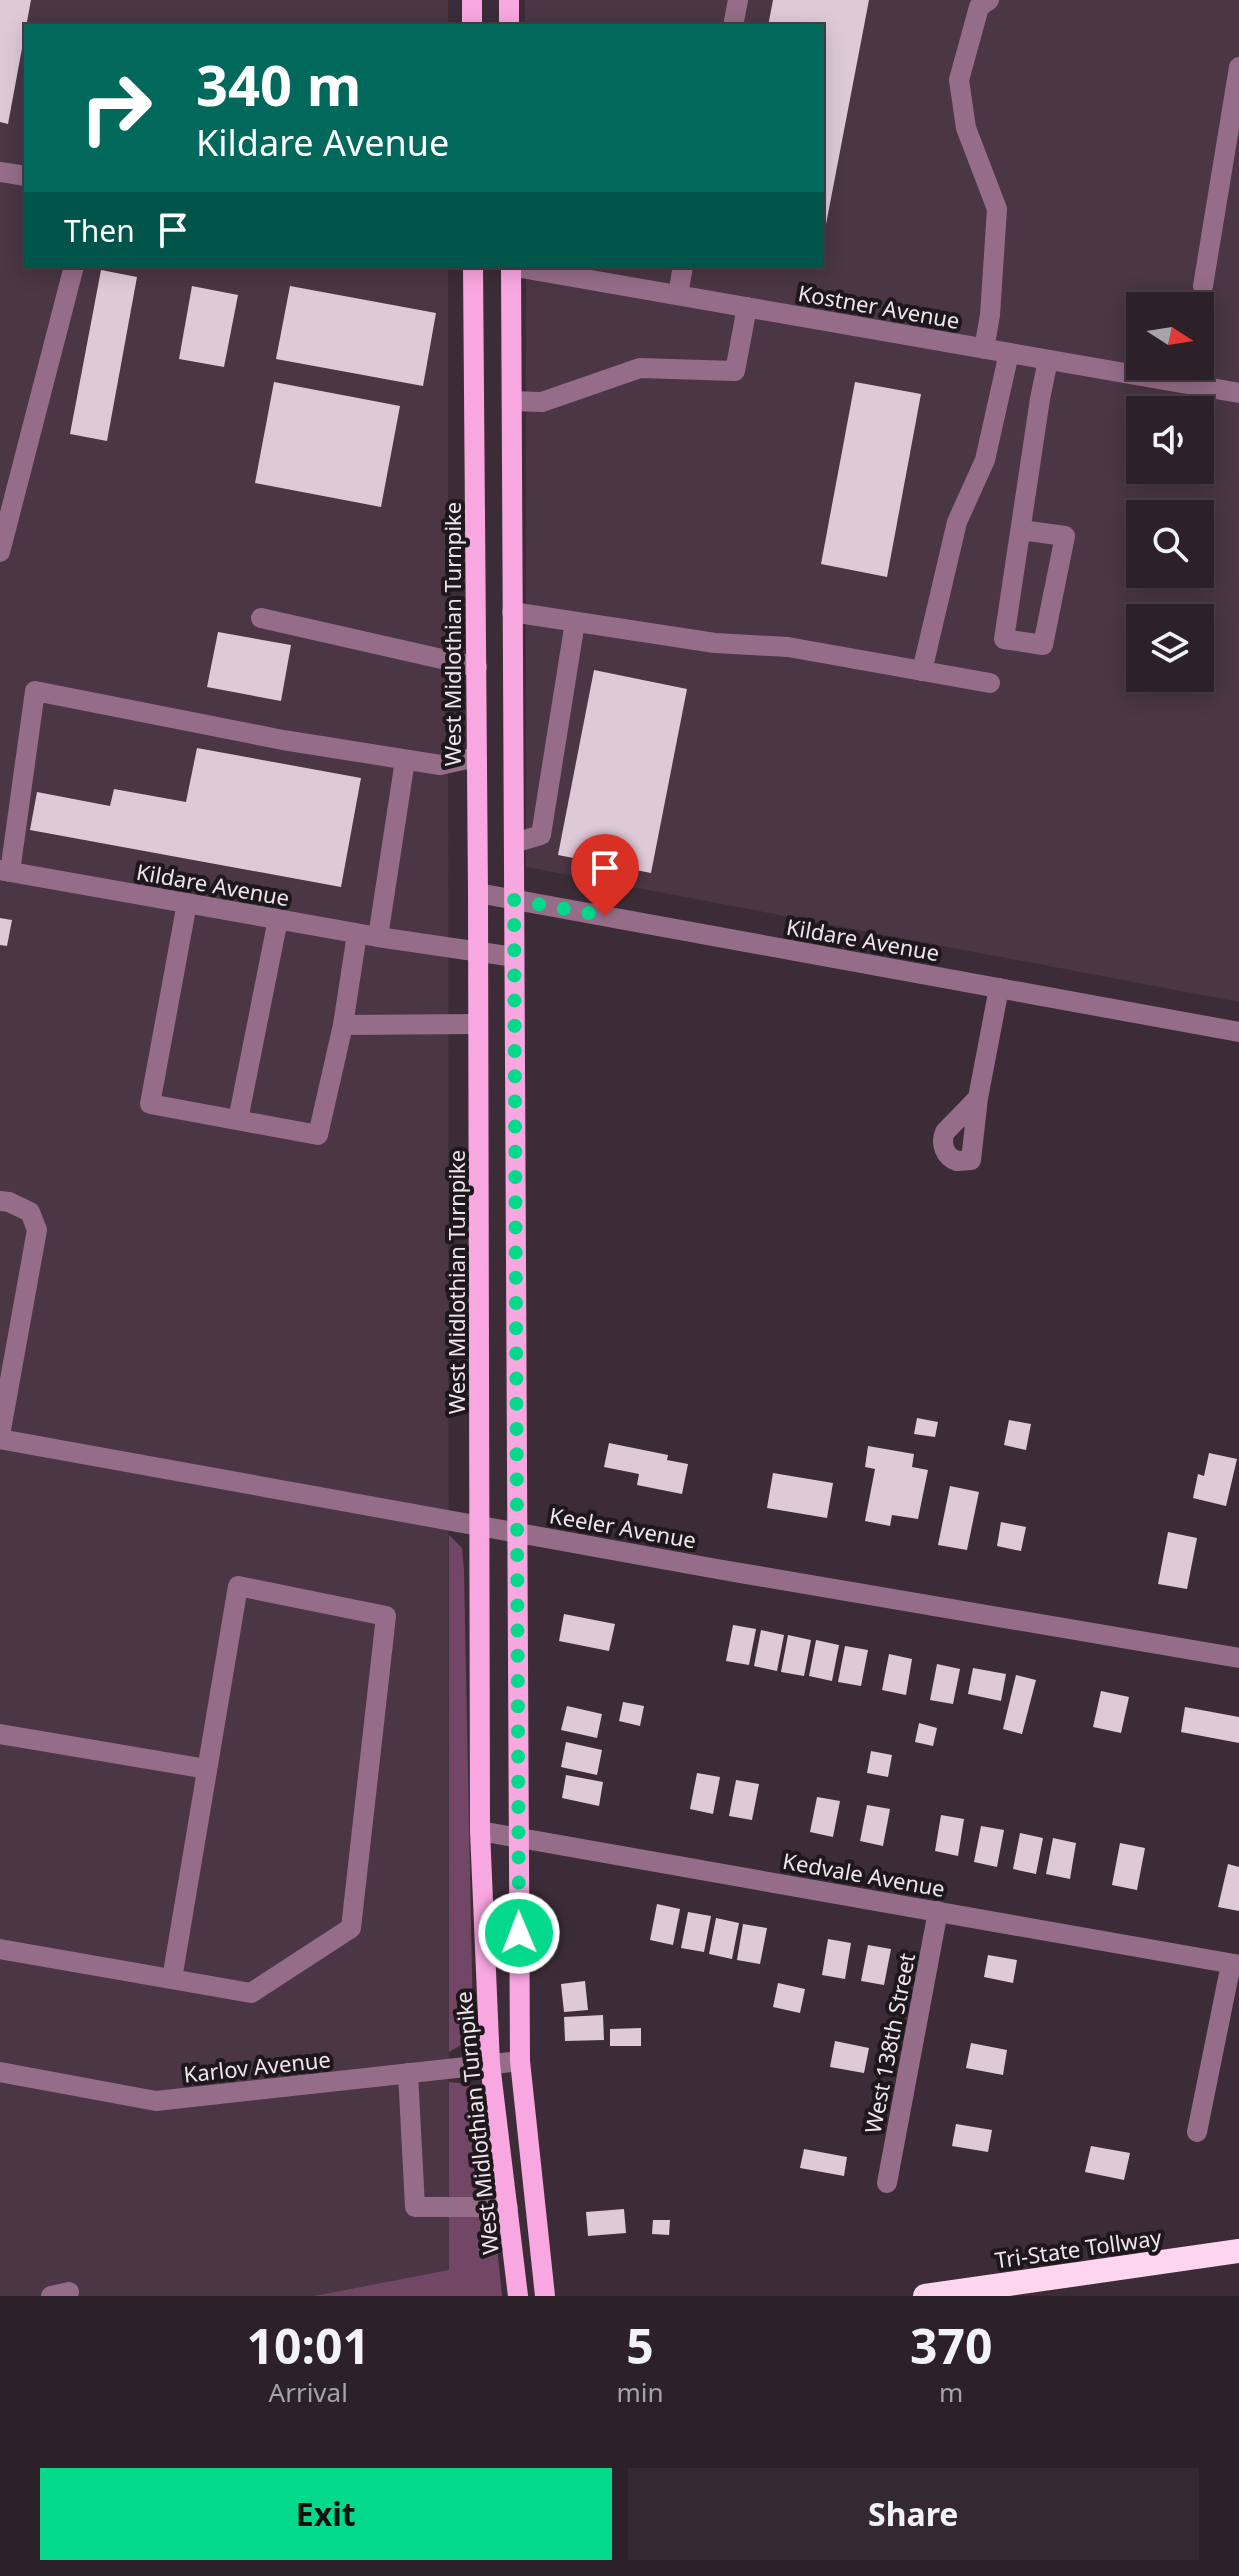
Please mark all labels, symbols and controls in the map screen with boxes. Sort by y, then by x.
text: 340 m [196,46,361,122]
icon: right [64,56,168,160]
text: Kildare Avenue [196,118,449,167]
icon: arrive [151,208,195,252]
text: Then [64,210,135,251]
street label: Kostner Avenue [796,277,962,335]
north arrow [1126,292,1214,380]
map controls [1126,292,1214,692]
button: sound [1126,396,1214,484]
button: search [1126,500,1214,588]
street label: West Midlothian Turnpike [437,502,467,766]
button: layers [1126,604,1214,692]
pin [571,834,639,916]
icon: arrive [583,846,627,890]
street label: Kildare Avenue [134,856,292,912]
street label: Kildare Avenue [784,911,942,967]
street label: West Midlothian Turnpike [441,1150,471,1414]
street label: Keeler Avenue [547,1499,699,1555]
street label: Kedvale Avenue [781,1845,947,1903]
position arrow [477,1891,561,1975]
street label: West 138th Street [857,1950,921,2136]
street label: West Midlothian Turnpike [447,1990,505,2256]
street label: Karlov Avenue [182,2043,332,2089]
street label: Tri-State Tollway [993,2221,1164,2275]
text: 10:01 [247,2313,370,2378]
text: 5 [626,2313,654,2378]
text: 370 [910,2313,992,2378]
text: Arrival [269,2374,348,2410]
text: min [616,2374,664,2410]
text: m [939,2374,963,2410]
button: Exit [40,2468,612,2560]
button: Share [628,2468,1199,2560]

